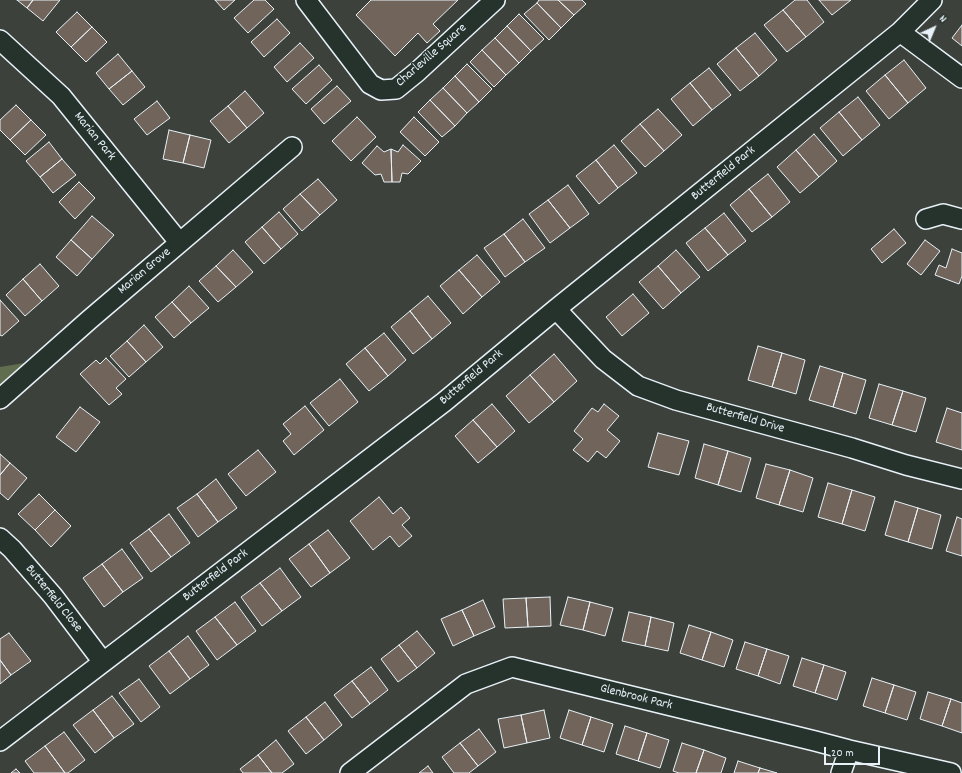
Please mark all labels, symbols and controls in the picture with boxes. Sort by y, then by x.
north arrow [914,8,954,48]
text: N [935,12,950,27]
street label: Charleville Square [393,21,471,91]
street label: Marian Park [70,109,118,165]
street label: Butterfield Park [689,143,759,205]
street label: Marian Grove [115,245,175,299]
street label: Butterfield Park [437,347,507,409]
street label: Butterfield Drive [704,400,786,438]
street label: Butterfield Park [180,546,252,606]
street label: Butterfield Close [21,562,85,636]
street label: Glenbrook Park [598,681,674,715]
scale bar [826,739,882,765]
text: 20 m [831,745,854,762]

